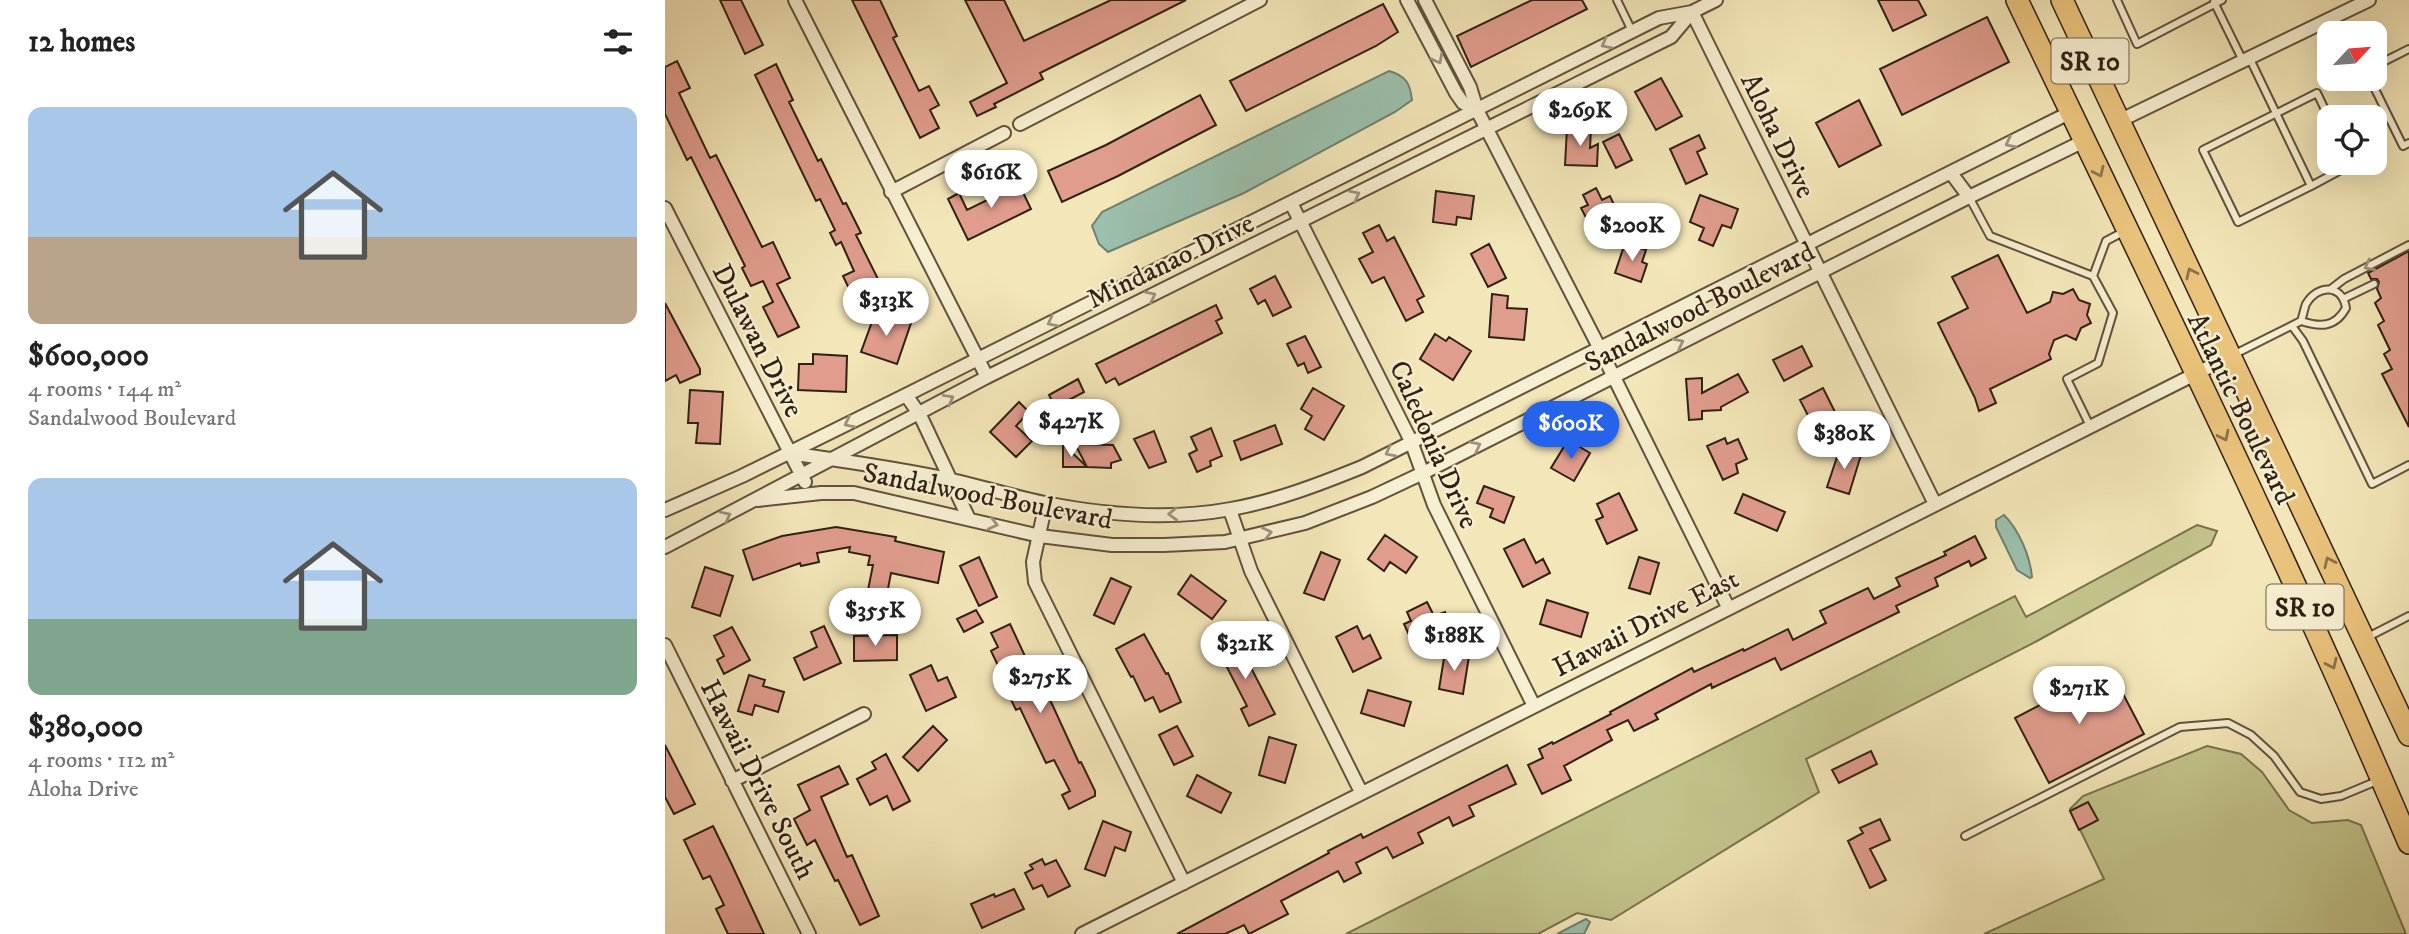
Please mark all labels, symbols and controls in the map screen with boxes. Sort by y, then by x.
north arrow [2317,21,2387,91]
map controls [2317,21,2387,175]
icon: filters [599,23,637,61]
text: 12 homes [28,24,135,61]
one-way arrow [1601,36,1613,50]
road number: SR 10 [2051,38,2129,83]
one-way arrow [1429,52,1443,64]
street label: Aloha Drive [1732,68,1823,204]
pin: $269K [1531,88,1629,148]
text: $269K [1548,96,1612,125]
button: locate [2317,105,2387,175]
one-way arrow [2005,135,2017,148]
pin: $616K [942,150,1040,210]
icon: home [270,152,396,278]
text: $616K [961,158,1021,187]
one-way arrow [2091,165,2105,177]
one-way arrow [1348,189,1360,203]
pin: $200K [1583,204,1681,263]
street label: Mindanao Drive [1081,206,1260,317]
text: $200K [1600,211,1664,240]
street label: Sandalwood Boulevard [1579,234,1821,380]
one-way arrow [2364,257,2376,271]
street label: Dulawan Drive [704,258,811,423]
one-way arrow [2186,267,2200,280]
pin: $313K [837,278,935,338]
text: $313K [859,286,913,315]
one-way arrow [1144,291,1157,304]
street label: Atlantic Boulevard [2179,307,2302,510]
one-way arrow [1047,313,1059,327]
text: $600,000 [28,338,149,375]
one-way arrow [1672,338,1684,352]
street label: Caledonia Drive [1381,355,1486,534]
text: 4 rooms · 144 m² [28,375,181,404]
one-way arrow [941,394,954,407]
pin: $427K [1022,400,1120,459]
pin: $600K [1522,402,1620,461]
text: Sandalwood Boulevard [28,404,236,433]
text: $427K [1039,407,1103,436]
text: $600K [1538,409,1604,438]
pin: $380K [1795,412,1893,471]
one-way arrow [843,415,856,429]
text: $380K [1813,419,1875,448]
one-way arrow [2216,429,2230,441]
one-way arrow [1469,440,1481,454]
one-way arrow [1385,444,1397,458]
street label: Sandalwood Boulevard [860,455,1116,538]
one-way arrow [1167,506,1178,522]
one-way arrow [719,511,731,525]
one-way arrow [987,516,999,531]
icon: home [270,523,396,649]
one-way arrow [1261,527,1273,541]
one-way arrow [2323,557,2337,569]
street label: Hawaii Drive East [1547,561,1744,685]
road number: SR 10 [2267,584,2343,629]
pin: $355K [826,588,924,648]
text: $355K [845,596,905,625]
pin: $188K [1405,614,1503,673]
text: $188K [1424,621,1484,650]
pin: $321K [1196,622,1294,681]
text: $321K [1216,629,1274,658]
pin: $275K [991,656,1089,715]
one-way arrow [2323,657,2337,669]
text: $275K [1009,663,1071,692]
pin: $271K [2030,666,2128,726]
street label: Hawaii Drive South [692,674,823,886]
text: $271K [2049,674,2109,703]
text: $380,000 [28,709,143,746]
text: 4 rooms · 112 m² [28,746,175,775]
text: Aloha Drive [28,775,139,804]

